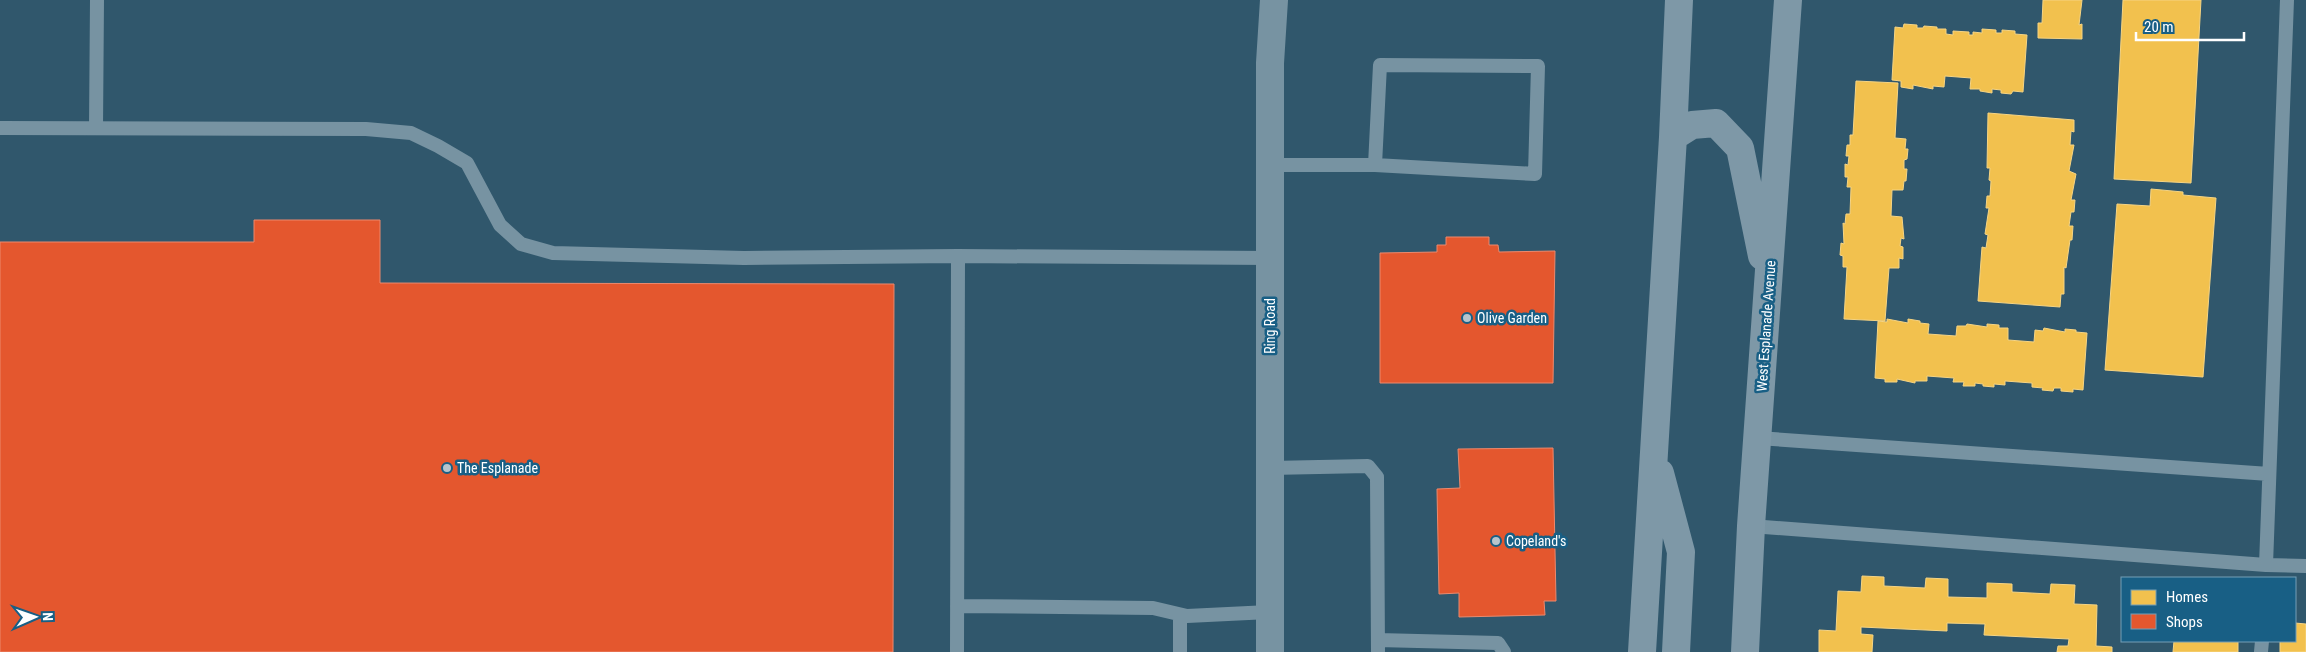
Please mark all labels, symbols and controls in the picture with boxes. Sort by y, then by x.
scale bar [2136,10,2244,42]
text: 20 m [2144,18,2174,36]
street label: West Esplanade Avenue [1753,259,1779,392]
street label: Ring Road [1262,298,1278,354]
place label: Olive Garden [1477,310,1547,326]
marker: Olive Garden [1461,312,1473,324]
place label: The Esplanade [457,460,538,476]
marker: The Esplanade [441,462,453,474]
place label: Copeland's [1506,533,1566,549]
marker: Copeland's [1490,535,1502,547]
legend [2121,577,2296,642]
text: Homes [2166,588,2208,606]
north arrow [10,592,60,642]
text: N [40,612,56,621]
text: Shops [2166,613,2203,631]

